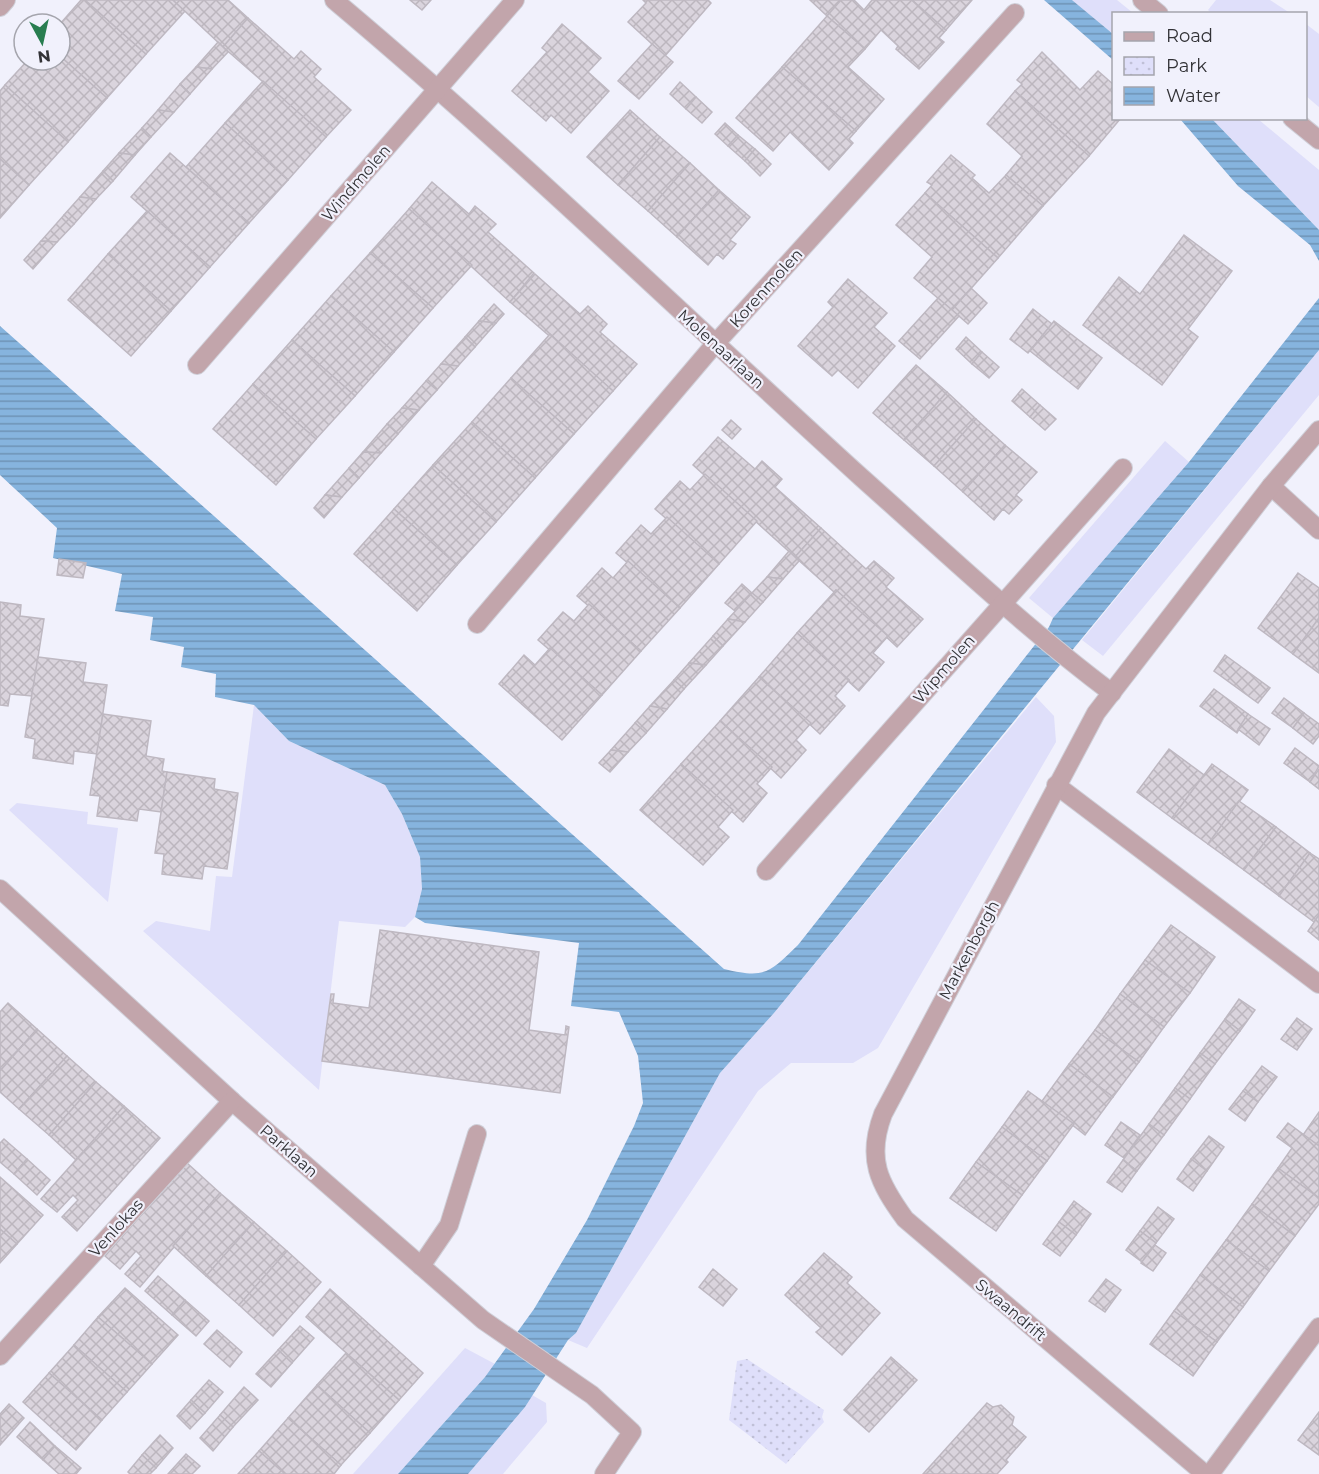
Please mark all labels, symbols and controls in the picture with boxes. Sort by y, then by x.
north arrow [12,12,72,72]
legend [1112,12,1307,120]
text: Road [1166,25,1213,47]
text: N [36,46,52,67]
text: Park [1166,55,1207,77]
text: Water [1166,85,1221,107]
street label: Windmolen [318,141,394,225]
street label: Korenmolen [726,245,806,331]
street label: Molenaarlaan [674,305,768,393]
street label: Wipmolen [909,631,979,707]
street label: Markenborgh [935,897,1003,1003]
street label: Parklaan [256,1121,322,1181]
street label: Venlokas [85,1195,147,1261]
street label: Swaandrift [972,1275,1051,1345]

